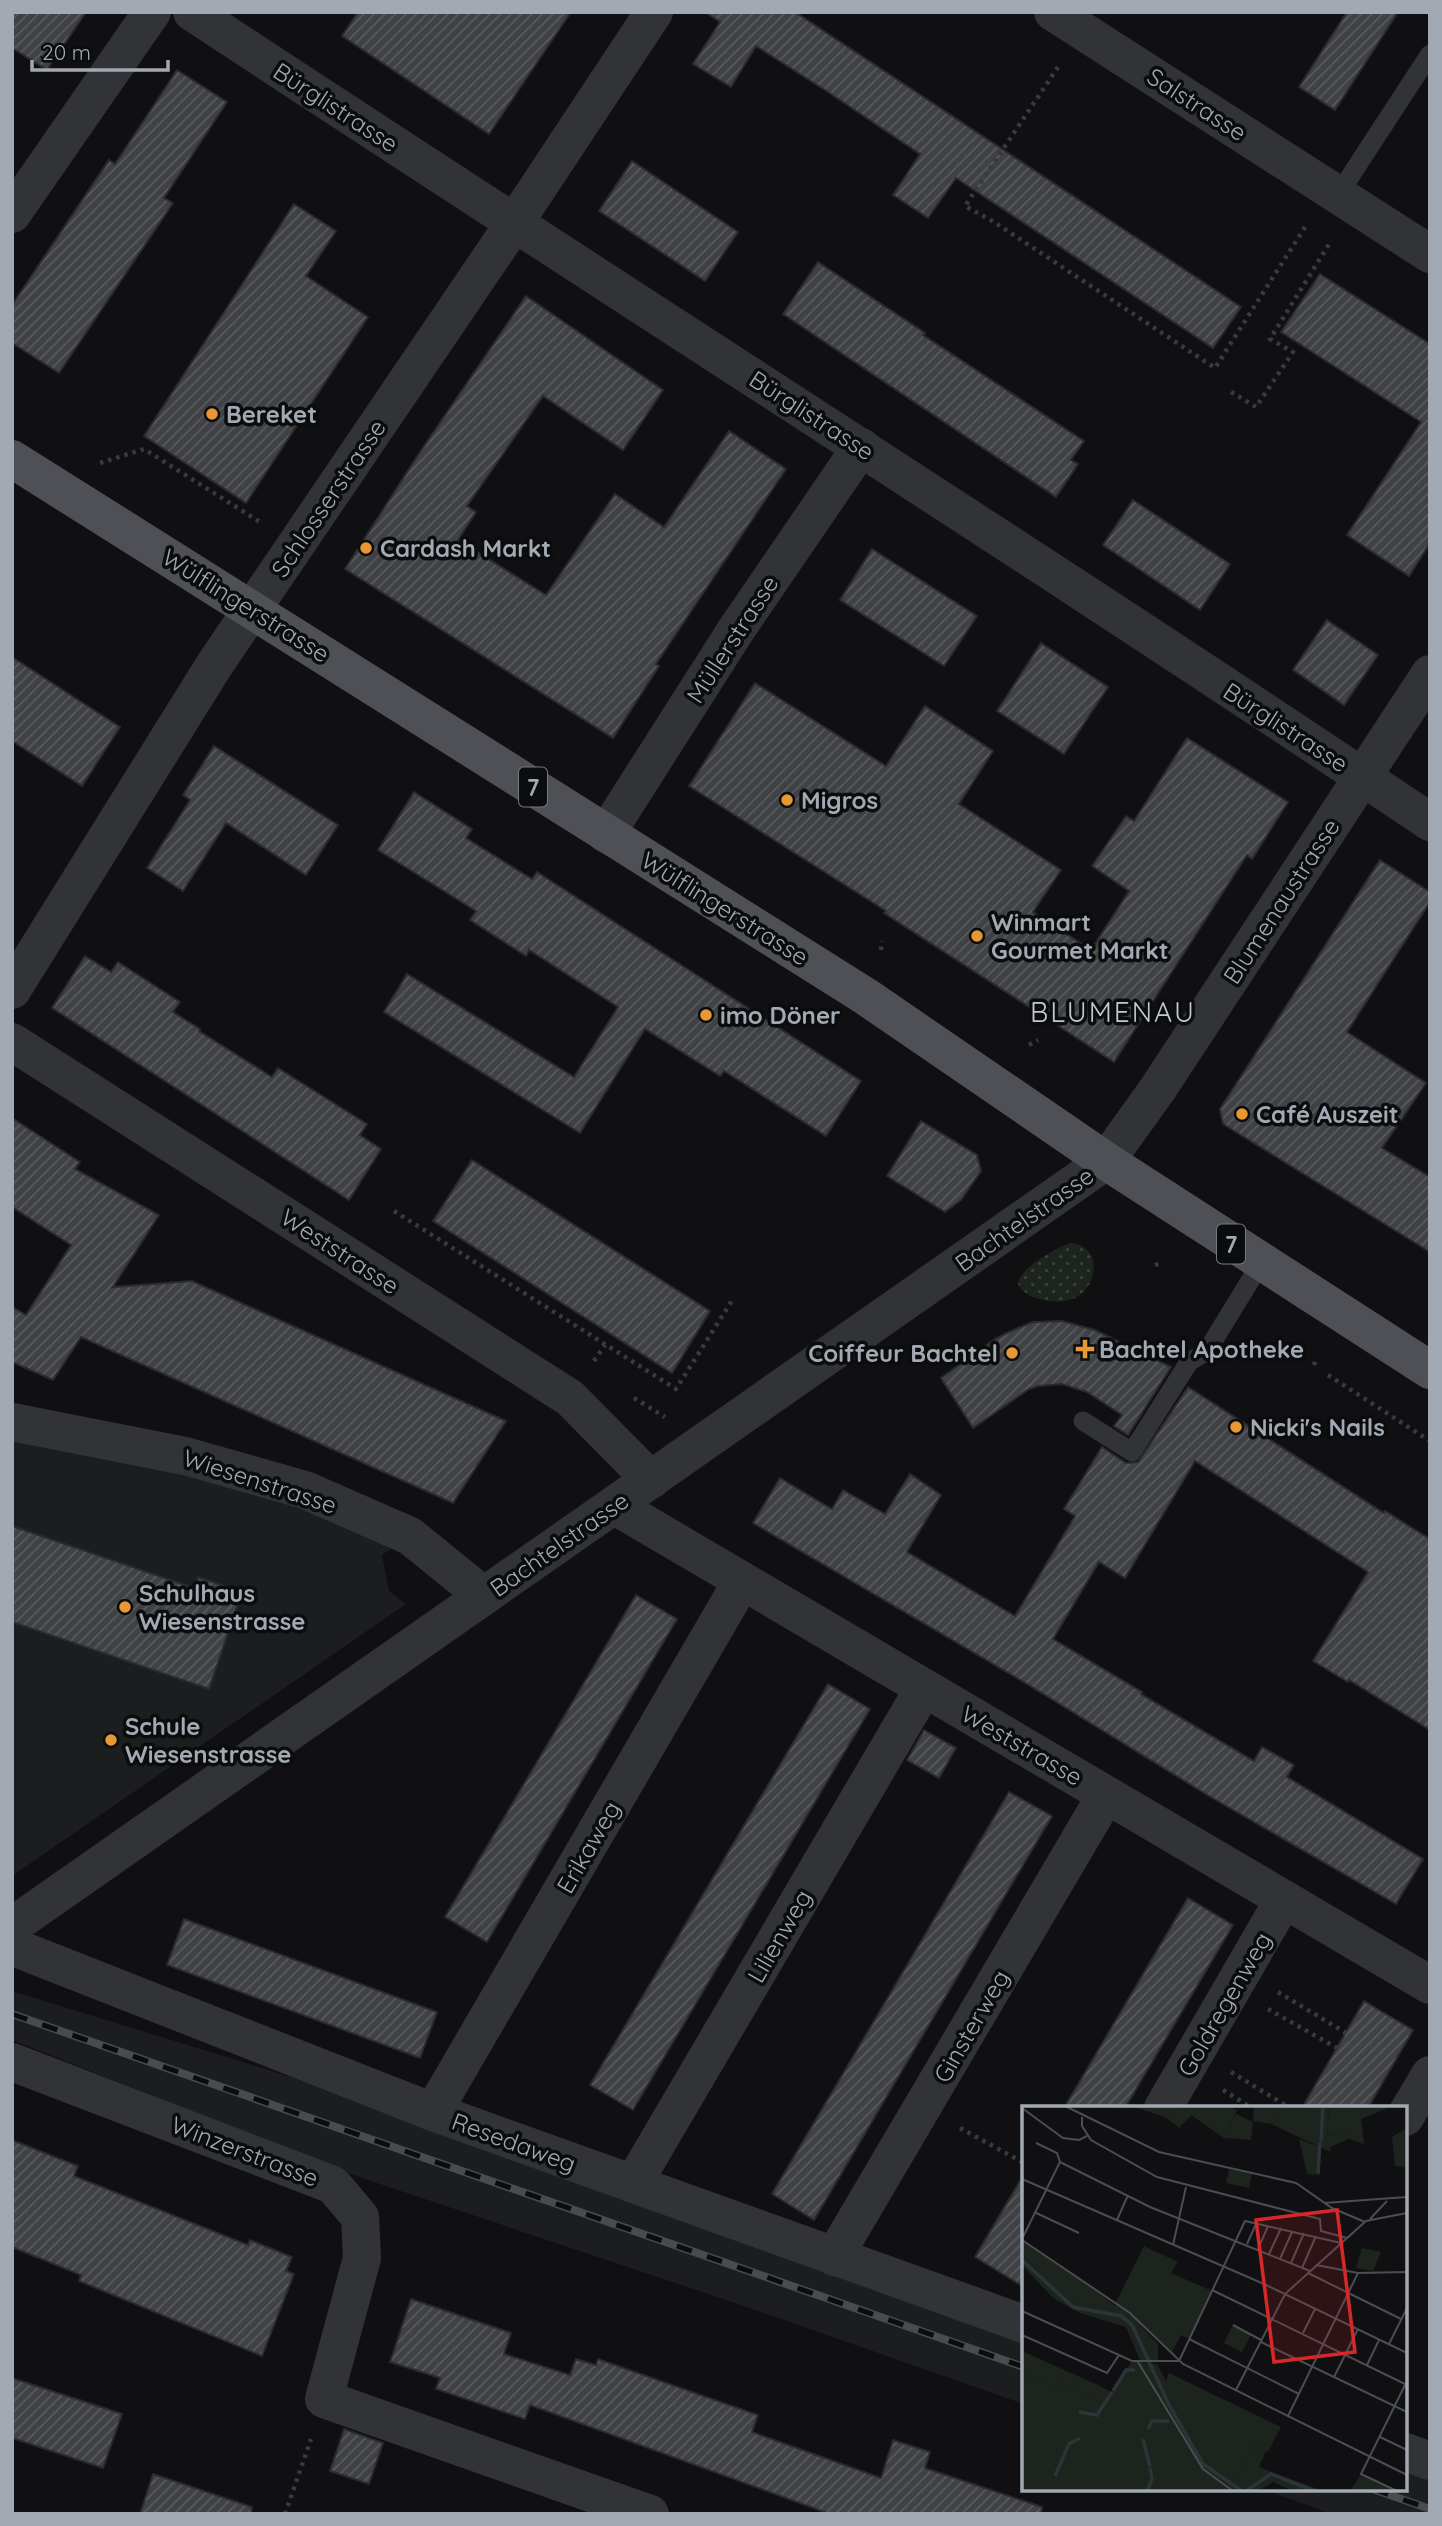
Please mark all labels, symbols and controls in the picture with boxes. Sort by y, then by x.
scale bar [32,28,168,72]
text: 20 m [42,39,91,65]
street label: Bürglistrasse [268,56,404,158]
street label: Salstrasse [1142,61,1252,147]
street label: Bürglistrasse [744,364,880,466]
place label: Bereket [226,399,317,429]
marker: Bereket [204,406,220,422]
street label: Schlosserstrasse [264,414,392,582]
place label: Cardash Markt [380,533,551,563]
marker: Cardash Markt [358,540,374,556]
street label: Wülflingerstrasse [157,542,335,668]
street label: Müllerstrasse [680,570,784,708]
street label: Bürglistrasse [1218,676,1354,778]
road number: 7 [519,768,547,806]
place label: Migros [801,785,878,815]
marker: Migros [779,792,795,808]
street label: Blumenaustrasse [1216,813,1346,989]
street label: Wülflingerstrasse [636,845,814,971]
place label: Winmart Gourmet Markt [991,907,1169,965]
marker: Winmart Gourmet Markt [969,928,985,944]
district label: BLUMENAU [1030,994,1196,1029]
place label: imo Döner [720,1000,841,1030]
marker: imo Döner [698,1007,714,1023]
place label: Café Auszeit [1256,1099,1399,1129]
marker: Café Auszeit [1234,1106,1250,1122]
street label: Bachtelstrasse [949,1160,1099,1278]
street label: Weststrasse [275,1202,405,1300]
road number: 7 [1217,1224,1245,1264]
place label: Bachtel Apotheke [1099,1334,1304,1364]
place label: Coiffeur Bachtel [808,1338,998,1368]
marker: Bachtel Apotheke [1077,1341,1093,1357]
marker: Coiffeur Bachtel [1004,1345,1020,1361]
place label: Nicki's Nails [1250,1412,1385,1442]
marker: Nicki's Nails [1228,1419,1244,1435]
street label: Wiesenstrasse [180,1442,340,1520]
street label: Bachtelstrasse [484,1485,634,1603]
place label: Schulhaus Wiesenstrasse [139,1578,305,1636]
marker: Schulhaus Wiesenstrasse [117,1599,133,1615]
street label: Weststrasse [956,1698,1088,1792]
place label: Schule Wiesenstrasse [125,1711,291,1769]
marker: Schule Wiesenstrasse [103,1732,119,1748]
street label: Erikaweg [550,1795,626,1899]
street label: Lilienweg [740,1884,818,1988]
street label: Goldregenweg [1171,1927,1277,2081]
street label: Ginsterweg [927,1964,1015,2088]
street label: Resedaweg [448,2106,580,2178]
inset map [1022,2106,1407,2491]
street label: Winzerstrasse [167,2109,323,2193]

